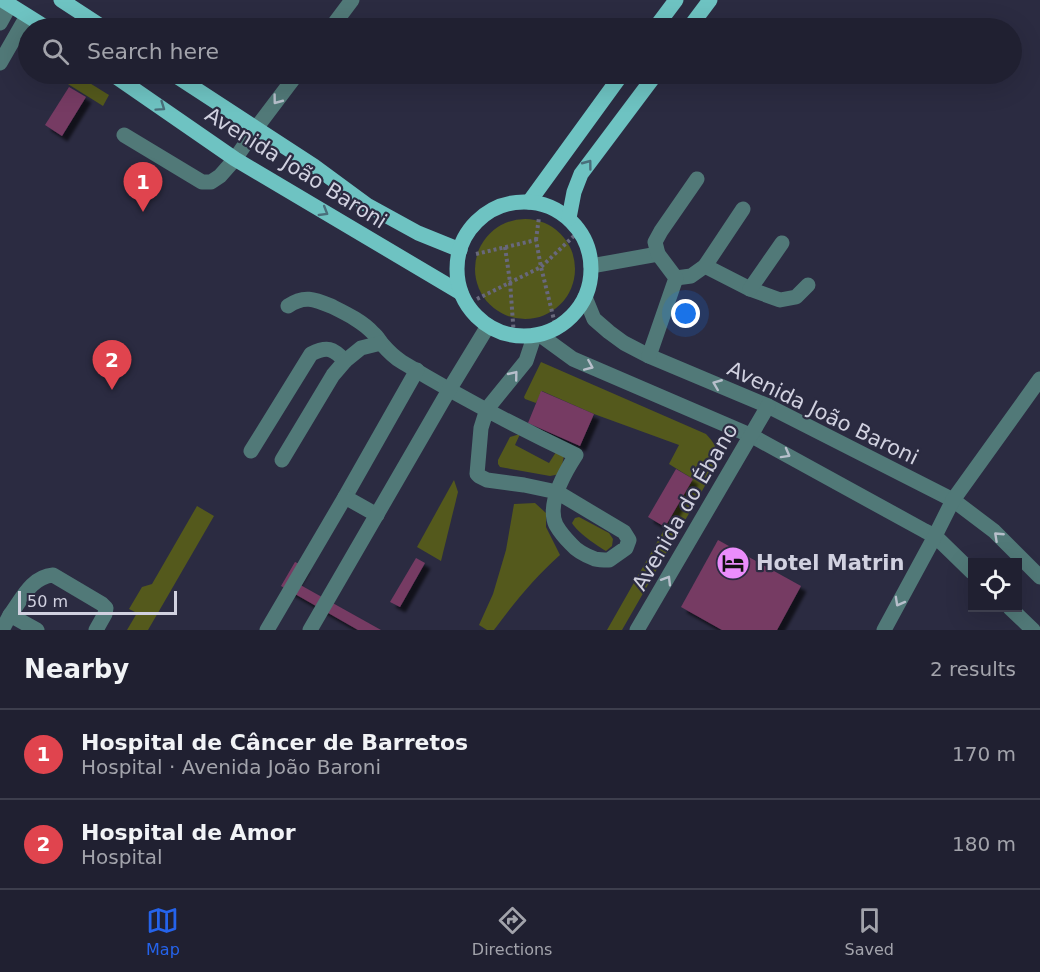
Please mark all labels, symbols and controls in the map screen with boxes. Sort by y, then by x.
search box [18,18,1022,84]
icon: search [39,35,72,68]
text: Search here [87,39,219,64]
one-way arrow [273,94,284,105]
one-way arrow [154,100,165,111]
street label: Avenida João Baroni [201,102,391,234]
one-way arrow [581,160,592,171]
pin: 1 [124,162,162,212]
one-way arrow [318,205,328,217]
your location [671,299,700,328]
pin: 2 [92,340,132,390]
street label: Avenida João Baroni [724,356,922,470]
one-way arrow [583,358,594,370]
one-way arrow [507,371,518,382]
one-way arrow [712,379,723,391]
street label: Avenida do Ébano [626,419,743,595]
one-way arrow [780,447,790,458]
one-way arrow [994,532,1005,543]
hotel icon: Hotel Matrin [715,545,751,581]
place label: Hotel Matrin [756,551,904,575]
map controls [968,558,1022,612]
button: locate [968,558,1022,612]
one-way arrow [660,576,672,586]
scale bar [18,588,177,616]
text: 50 m [27,592,68,611]
one-way arrow [895,595,906,606]
text: Nearby [24,654,129,684]
text: 2 results [930,657,1016,681]
text: Hospital de Câncer de Barretos [81,730,468,755]
text: 1 [37,742,50,766]
text: 170 m [952,742,1016,766]
text: Hospital · Avenida João Baroni [81,755,381,779]
text: Hospital de Amor [81,820,296,845]
text: 2 [37,832,50,856]
text: 180 m [952,832,1016,856]
text: Hospital [81,845,163,869]
tab: Map [146,904,180,959]
tab: Directions [472,904,552,959]
tab: Saved [845,904,894,959]

